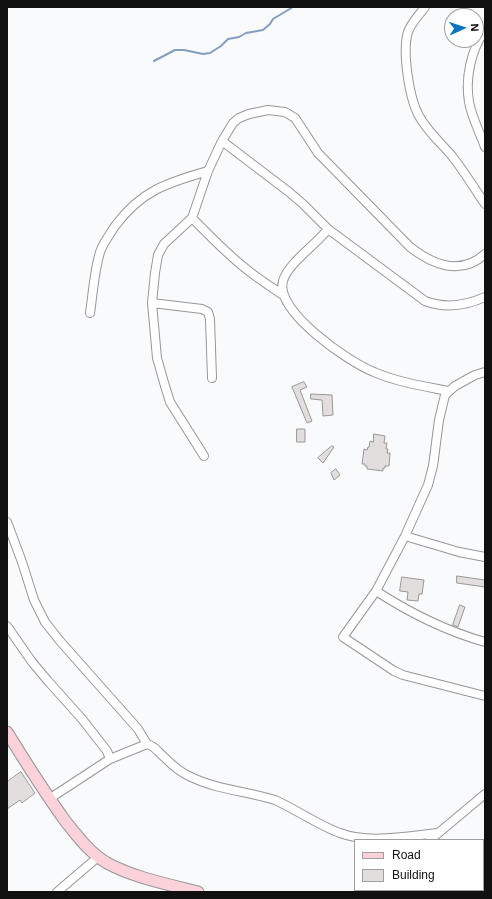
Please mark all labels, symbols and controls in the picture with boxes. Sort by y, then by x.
north arrow [444,8,484,48]
text: N [469,23,481,32]
legend [354,839,484,891]
text: Road [392,848,421,862]
text: Building [392,868,435,882]

